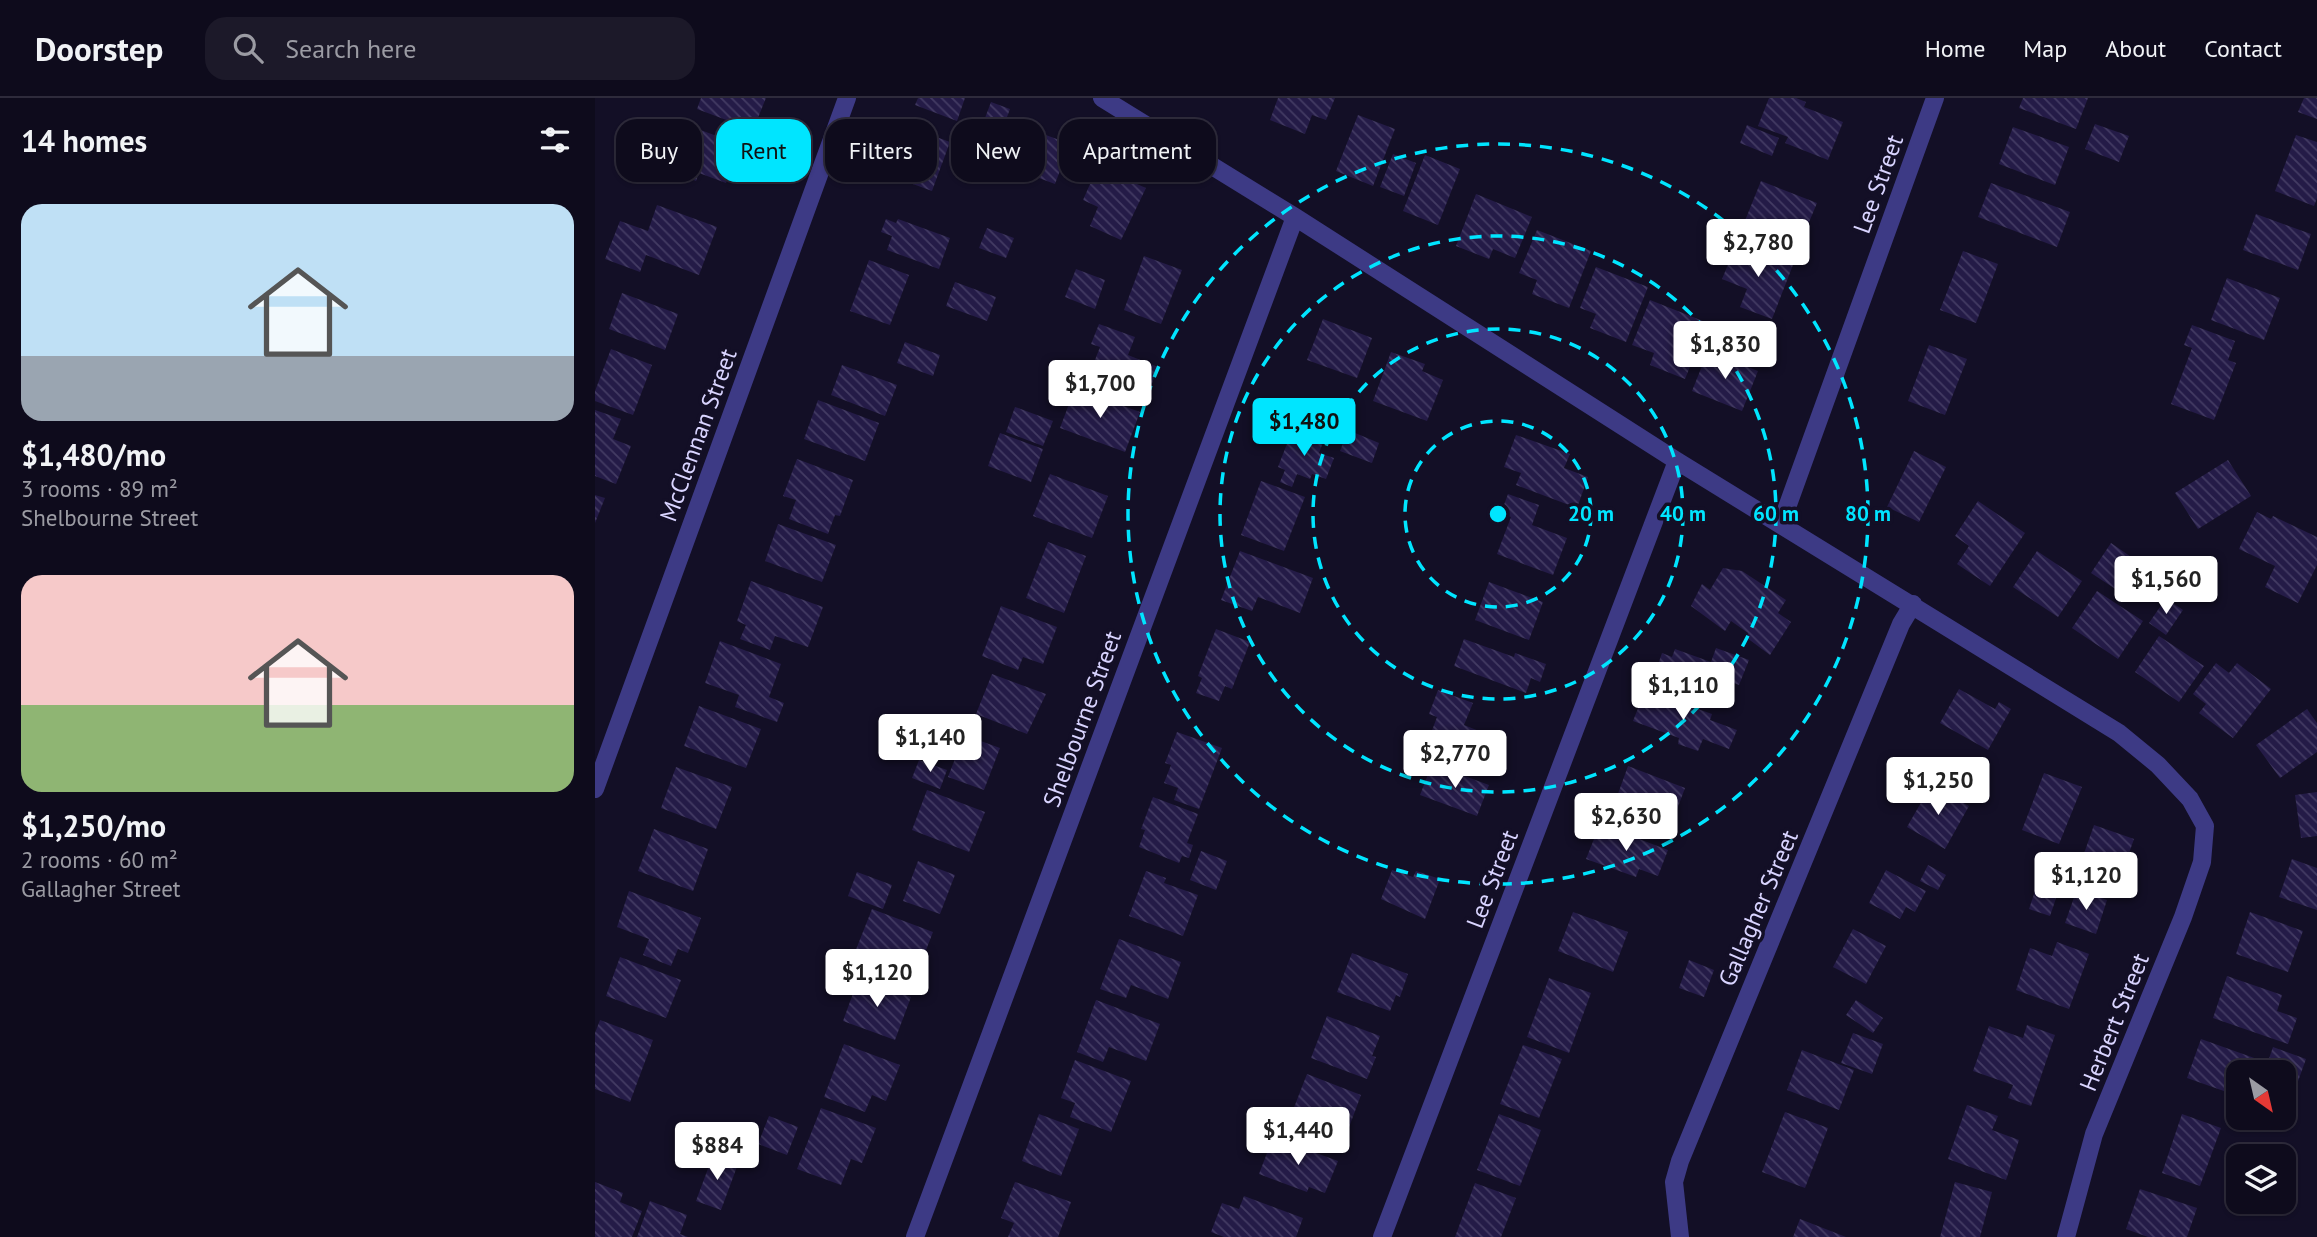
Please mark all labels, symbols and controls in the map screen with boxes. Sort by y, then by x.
search box [205,17,695,80]
text: Doorstep [35,27,163,70]
icon: search [229,29,267,67]
text: Search here [285,32,416,65]
text: Home [1925,33,1985,64]
text: Map [2023,33,2067,64]
text: About [2105,33,2166,64]
text: Contact [2204,33,2282,64]
chip: Buy [616,119,702,182]
chip: Rent [716,119,811,182]
chip: Filters [825,119,937,182]
chip: New [951,119,1045,182]
chip: Apartment [1059,119,1216,182]
text: 14 homes [21,121,147,160]
icon: filters [536,121,574,159]
street label: Lee Street [1846,130,1910,238]
pin: $2,780 [1701,220,1815,279]
text: $2,780 [1722,227,1794,256]
icon: home [235,249,361,375]
pin: $1,830 [1668,322,1782,381]
text: $1,830 [1689,329,1761,358]
street label: McClennan Street [652,344,744,526]
pin: $1,700 [1043,360,1157,420]
text: $1,700 [1064,368,1136,397]
pin: $1,480 [1247,398,1361,458]
text: $1,480 [1268,406,1340,435]
text: $1,480/mo [21,435,166,474]
text: 3 rooms · 89 m² [21,474,178,503]
text: 20 m [1568,500,1614,527]
text: 40 m [1660,500,1706,527]
text: 60 m [1753,500,1799,527]
text: 80 m [1845,500,1891,527]
centre of rings [1486,502,1510,526]
text: Shelbourne Street [21,503,198,532]
pin: $1,560 [2109,556,2223,616]
text: $1,560 [2130,564,2202,593]
icon: home [235,620,361,746]
street label: Shelbourne Street [1036,627,1128,811]
pin: $1,110 [1626,662,1740,722]
text: $1,110 [1647,670,1719,699]
pin: $1,140 [873,714,987,774]
text: $1,140 [894,722,966,751]
pin: $2,770 [1398,730,1512,790]
text: $2,770 [1419,738,1491,767]
pin: $1,250 [1881,758,1995,817]
text: $1,250 [1902,765,1974,794]
pin: $2,630 [1569,794,1683,853]
text: $2,630 [1590,801,1662,830]
text: $1,250/mo [21,806,166,845]
street label: Lee Street [1459,825,1525,933]
street label: Gallagher Street [1711,825,1805,991]
text: 2 rooms · 60 m² [21,845,178,874]
pin: $1,120 [2029,852,2143,912]
text: $1,120 [2050,860,2122,889]
text: Gallagher Street [21,874,181,903]
street label: Herbert Street [2072,948,2156,1096]
pin: $1,120 [820,950,934,1009]
text: $1,120 [841,957,913,986]
north arrow [2226,1060,2296,1130]
map controls [2226,1060,2296,1214]
pin: $1,440 [1241,1108,1355,1167]
text: $1,440 [1262,1115,1334,1144]
pin: $884 [676,1122,758,1182]
text: $884 [691,1130,743,1159]
button: layers [2226,1144,2296,1214]

